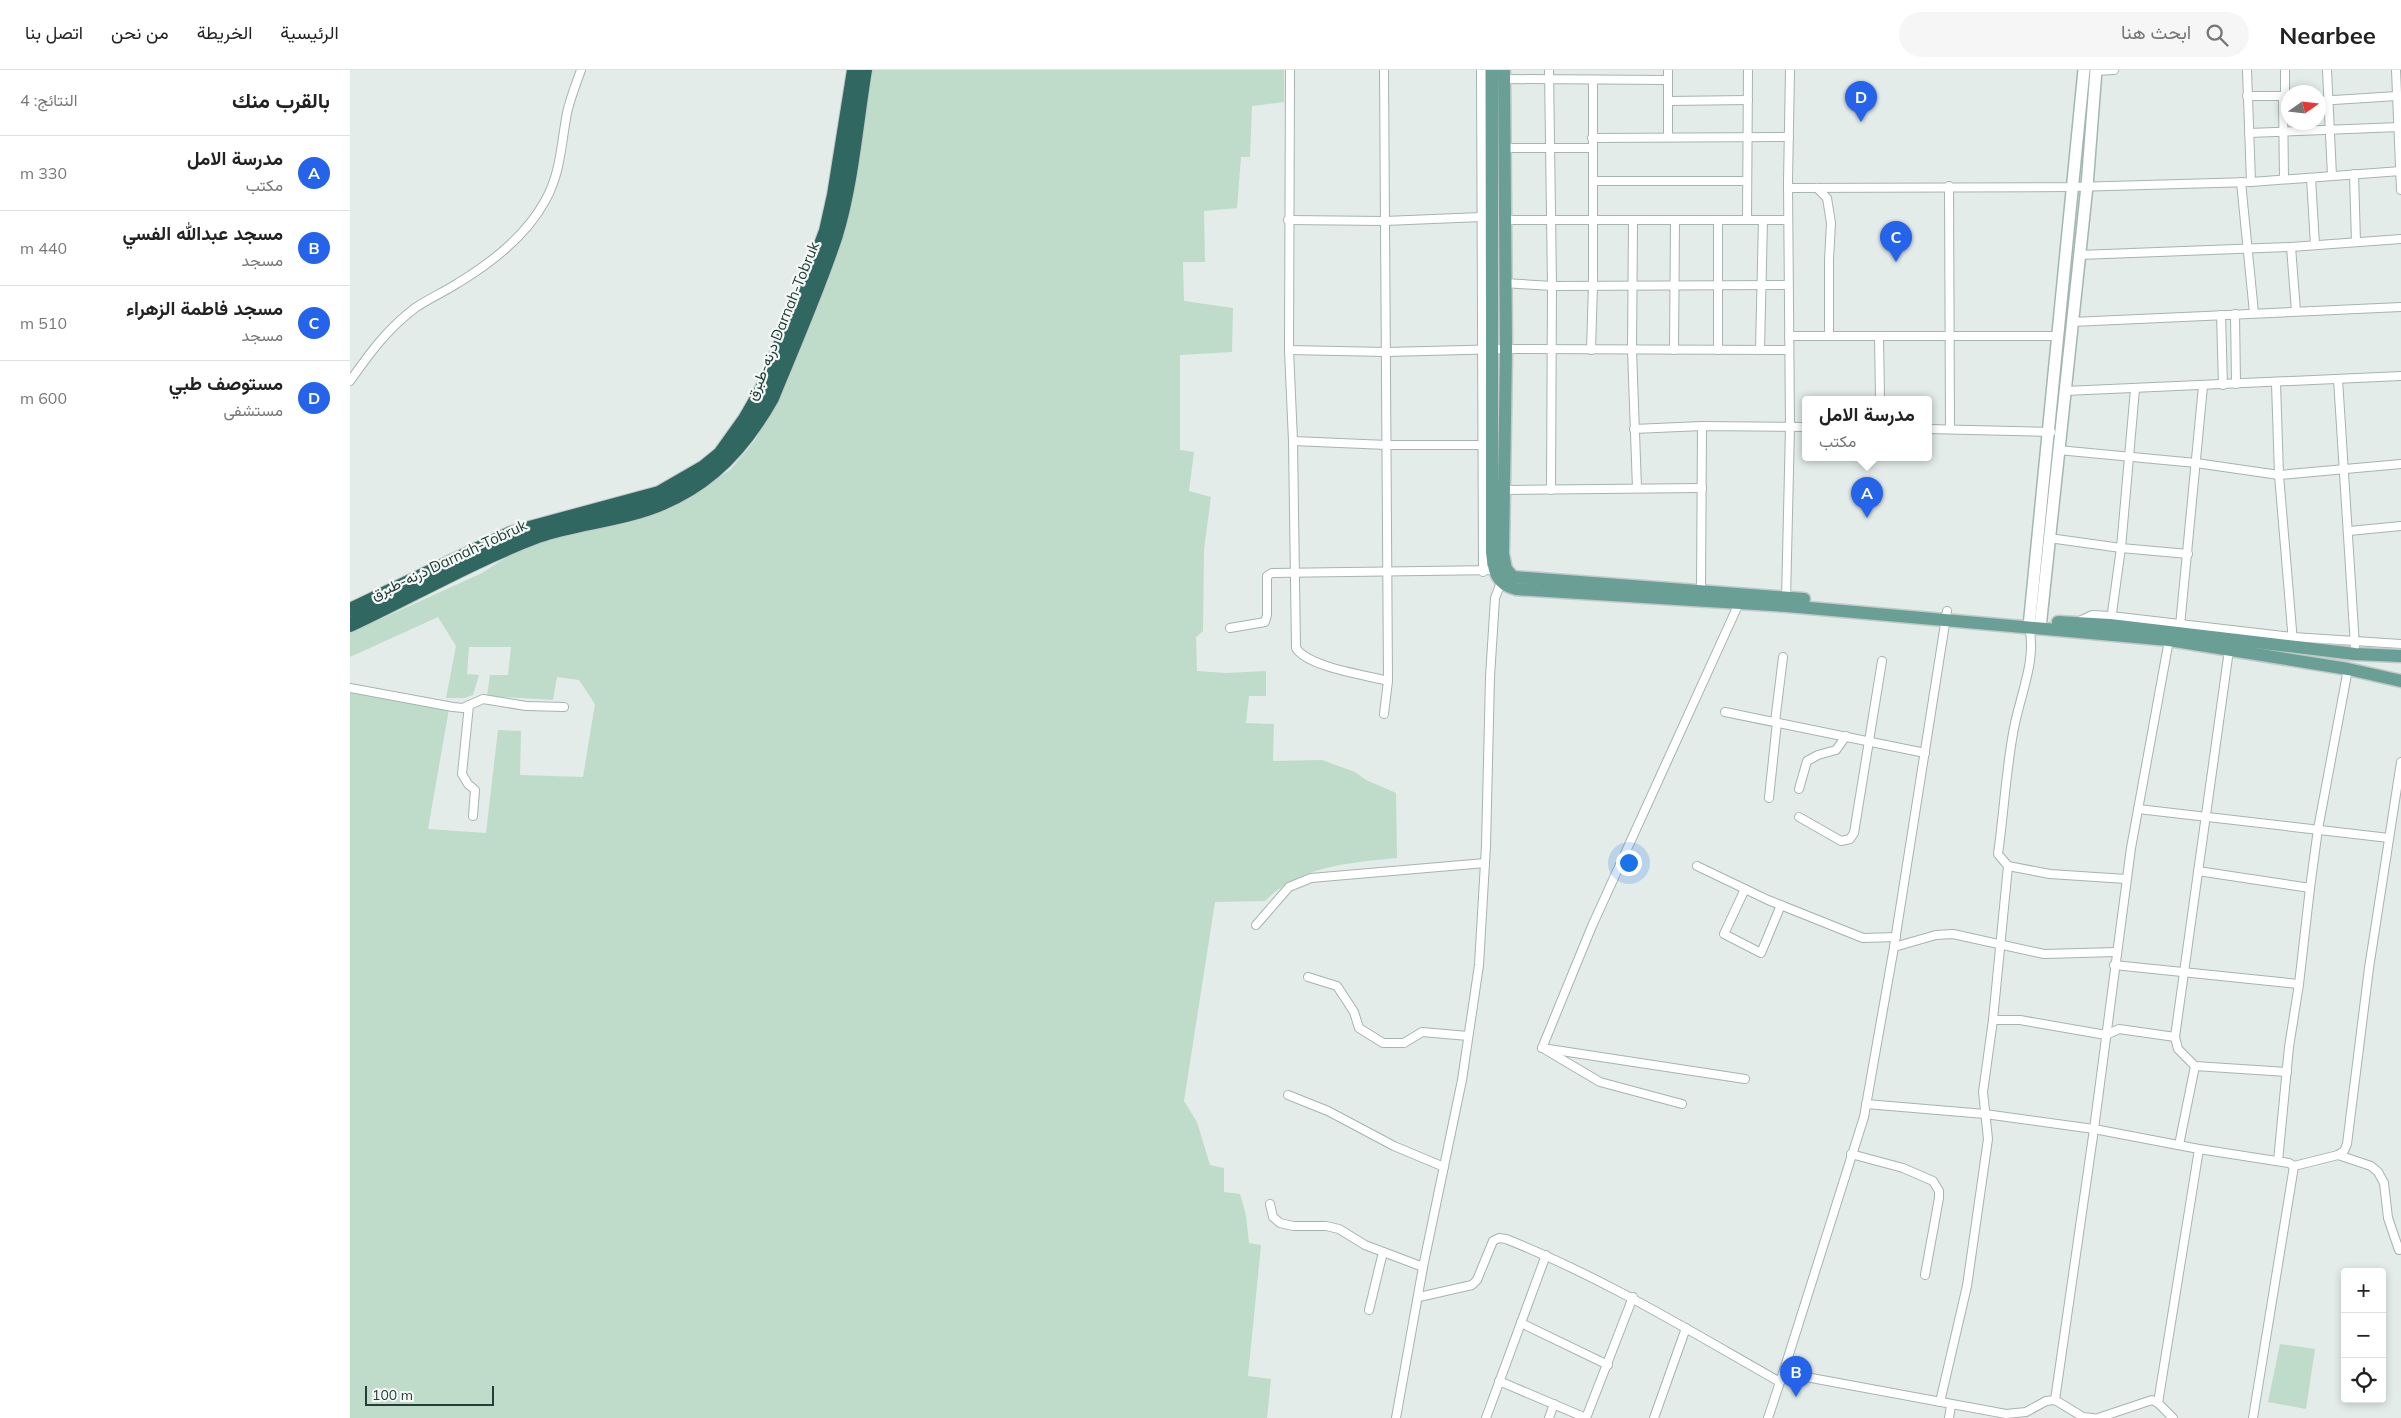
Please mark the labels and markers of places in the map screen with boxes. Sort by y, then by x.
pin: D [1845,81,1877,122]
pin: C [1880,221,1912,262]
pin: A [1851,477,1883,518]
pin: B [1780,1356,1812,1397]

